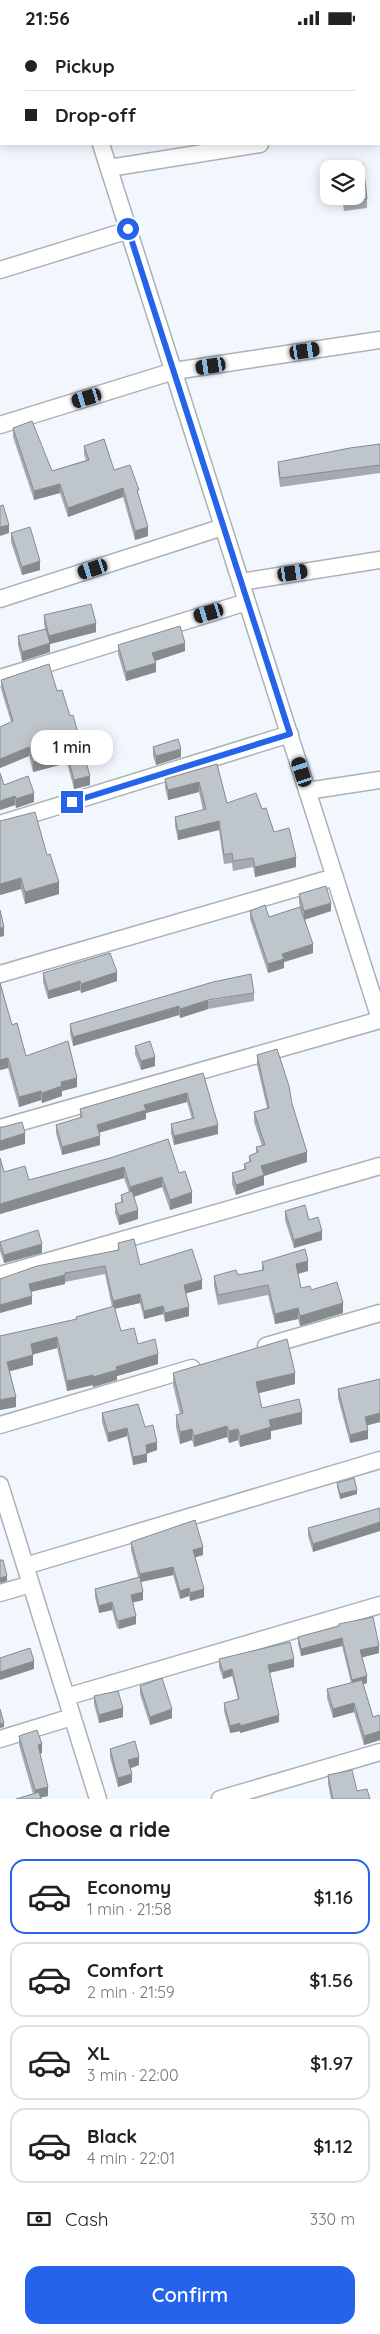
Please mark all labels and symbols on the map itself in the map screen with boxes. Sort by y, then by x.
route start [117,218,139,240]
car [289,341,320,361]
car [195,356,226,376]
car [70,386,103,410]
car [76,557,109,581]
car [277,563,308,583]
car [192,601,225,625]
callout: 1 min [31,729,113,765]
car [290,755,313,789]
route end [61,791,83,813]

